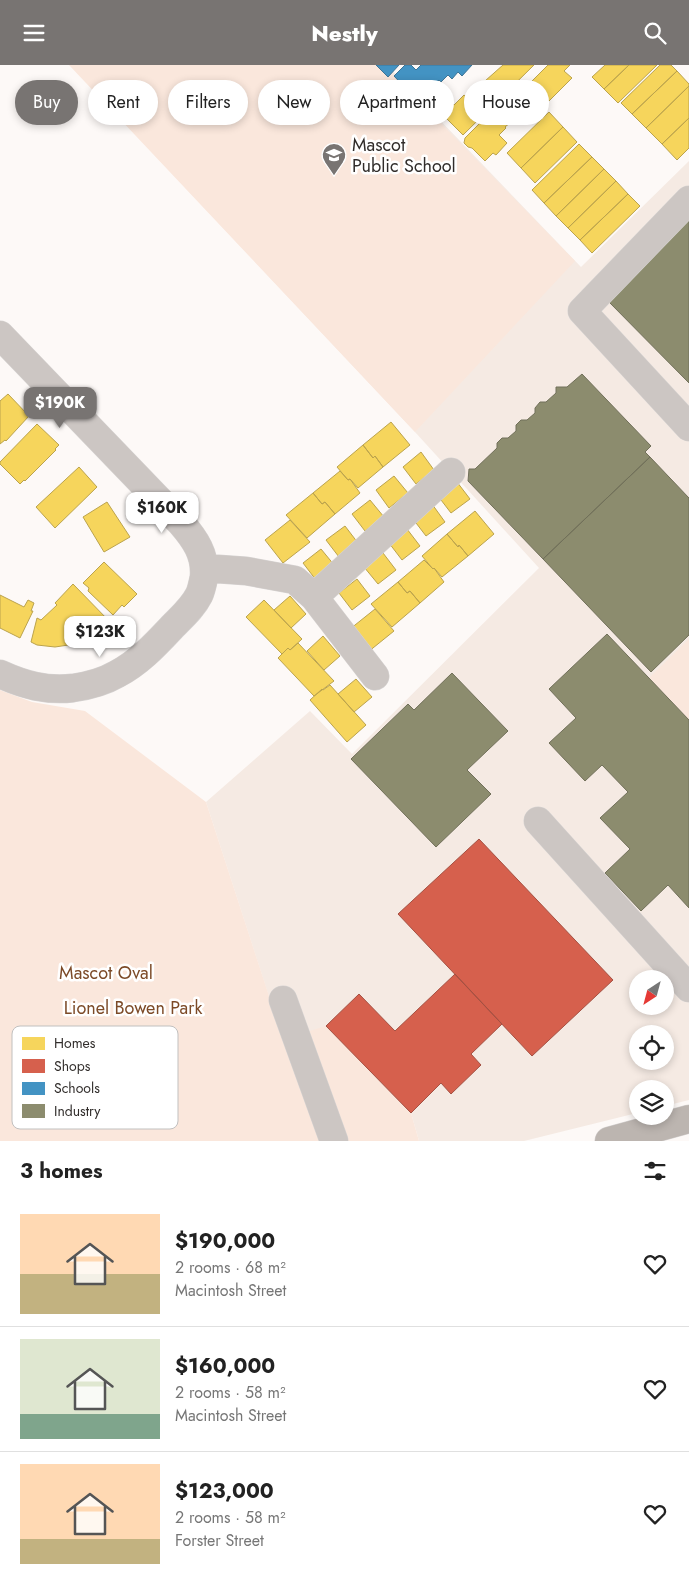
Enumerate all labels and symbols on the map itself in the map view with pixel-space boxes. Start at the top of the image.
place label: Mascot Public School [352,132,456,179]
school or university icon: Mascot Public School [321,142,347,176]
pin: $190K [25,387,95,429]
pin: $160K [127,491,197,534]
pin: $123K [65,615,135,658]
park label: Mascot Oval [59,960,153,986]
north arrow [629,970,674,1015]
park label: Lionel Bowen Park [64,995,202,1021]
legend [12,1026,178,1129]
text: Homes [54,1033,96,1053]
text: Shops [54,1056,91,1076]
text: Schools [54,1078,100,1098]
text: Industry [54,1101,101,1121]

